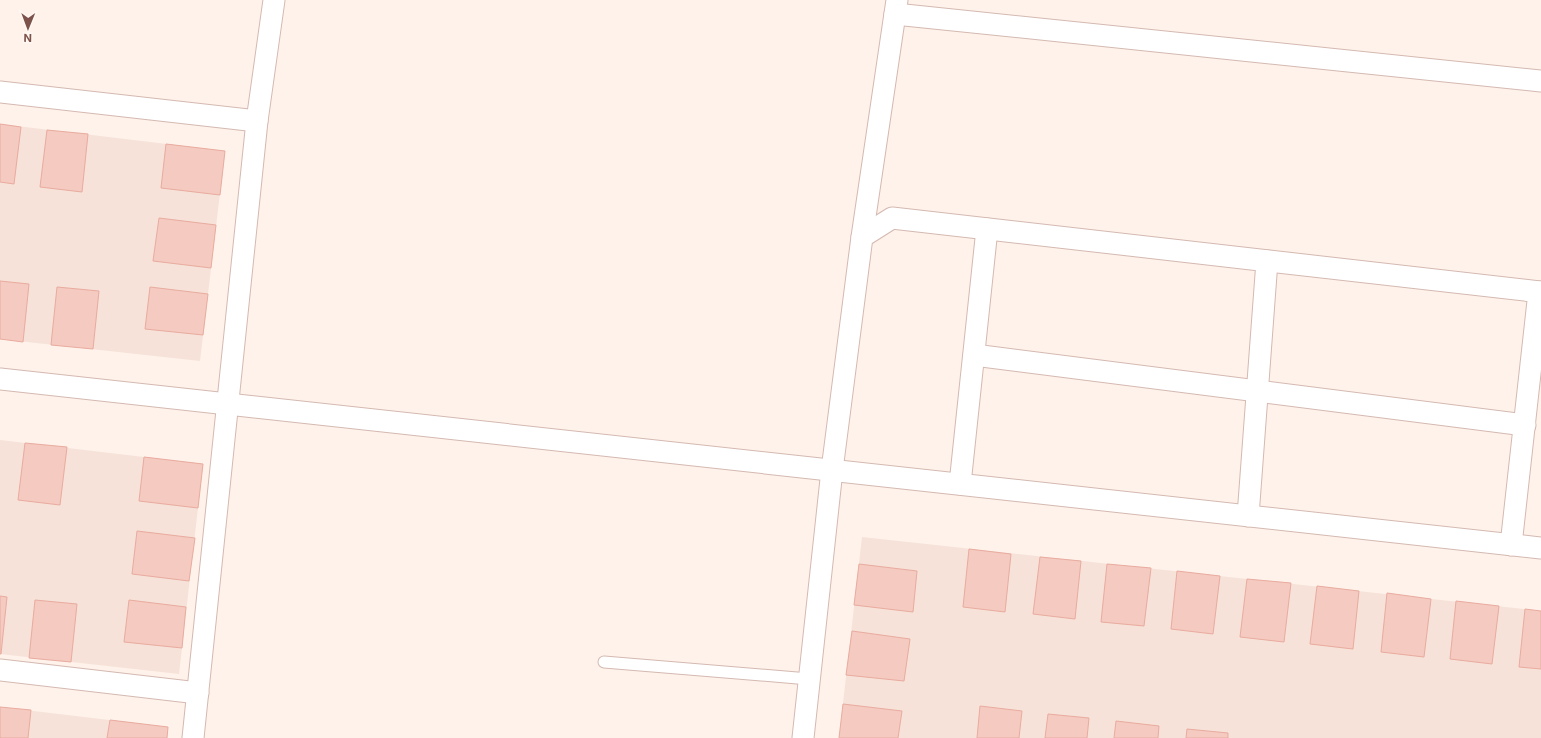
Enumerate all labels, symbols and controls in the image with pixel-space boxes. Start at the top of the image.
north arrow [8,8,48,48]
text: N [24,31,32,45]

